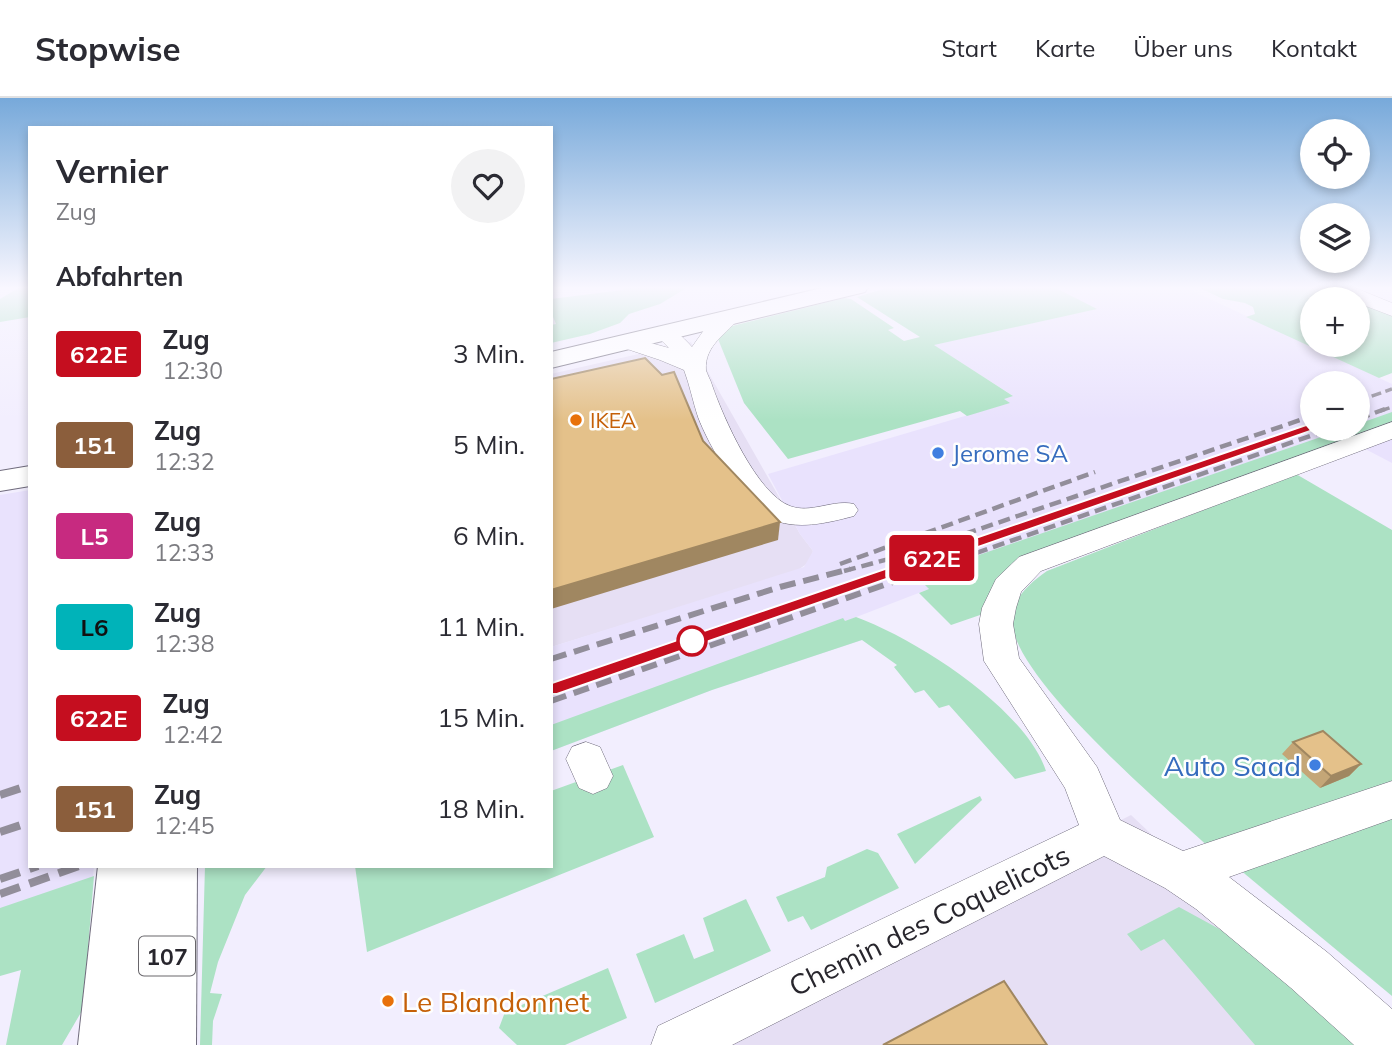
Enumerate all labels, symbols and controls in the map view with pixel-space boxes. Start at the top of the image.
text: Stopwise [35,28,181,69]
text: Start [941,33,997,63]
text: Karte [1035,33,1095,63]
text: Über uns [1133,33,1233,63]
text: Kontakt [1271,33,1357,63]
map controls [1300,119,1370,441]
button: locate [1300,119,1370,189]
button: heart [451,149,525,223]
text: Vernier [56,150,168,191]
text: Zug [56,197,97,226]
button: layers [1300,203,1370,273]
text: Abfahrten [56,260,183,293]
button: + [1300,287,1370,357]
text: Zug [162,323,210,356]
text: 3 Min. [453,337,525,370]
text: 622E [70,339,127,369]
text: 12:30 [162,356,223,385]
button: − [1300,371,1370,441]
place label: IKEA [590,407,637,433]
marker: IKEA [568,412,584,428]
text: Zug [154,414,201,447]
text: 5 Min. [453,428,525,461]
text: 151 [73,430,116,460]
place label: Jerome SA [952,438,1069,468]
marker: Jerome SA [930,445,946,461]
text: 12:32 [154,447,214,476]
text: Zug [154,505,201,538]
text: 6 Min. [453,519,525,552]
text: L5 [81,521,108,551]
line badge: 622E [883,535,981,581]
text: 12:33 [154,538,214,567]
text: 622E [903,543,961,573]
text: Zug [154,596,201,629]
text: 11 Min. [437,610,525,643]
text: L6 [81,612,108,642]
unlabelled marker [677,626,707,656]
text: 12:38 [154,629,214,658]
text: Zug [162,687,210,720]
text: 15 Min. [437,701,525,734]
text: 622E [70,703,127,733]
text: 12:42 [162,720,223,749]
place label: Auto Saad [1163,748,1301,783]
marker: Auto Saad [1307,757,1323,773]
text: Zug [154,778,201,811]
text: 18 Min. [437,792,525,825]
text: 151 [73,794,116,824]
text: 12:45 [154,811,214,840]
street label: Chemin des Coquelicots [783,837,1075,1003]
road number: 107 [139,936,195,976]
place label: Le Blandonnet [402,984,589,1019]
marker: Le Blandonnet [380,993,396,1009]

